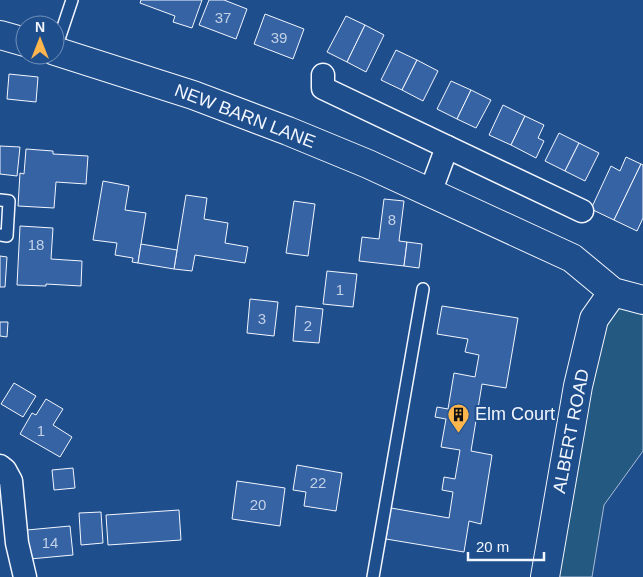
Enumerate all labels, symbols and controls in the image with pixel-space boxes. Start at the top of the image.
house number: 37 [215,9,231,26]
north arrow [15,15,65,65]
text: N [35,19,45,35]
house number: 39 [271,29,287,46]
street label: NEW BARN LANE [172,80,318,152]
house number: 8 [388,211,396,228]
house number: 18 [28,236,44,253]
house number: 1 [336,281,344,298]
house number: 3 [258,310,266,327]
house number: 2 [304,317,312,334]
street label: ALBERT ROAD [549,367,593,495]
building icon: Elm Court [447,402,471,433]
place label: Elm Court [475,404,555,424]
house number: 1 [37,422,45,439]
house number: 22 [310,474,326,491]
house number: 20 [250,496,266,513]
scale bar [468,530,544,562]
house number: 14 [42,534,58,551]
text: 20 m [476,538,509,555]

